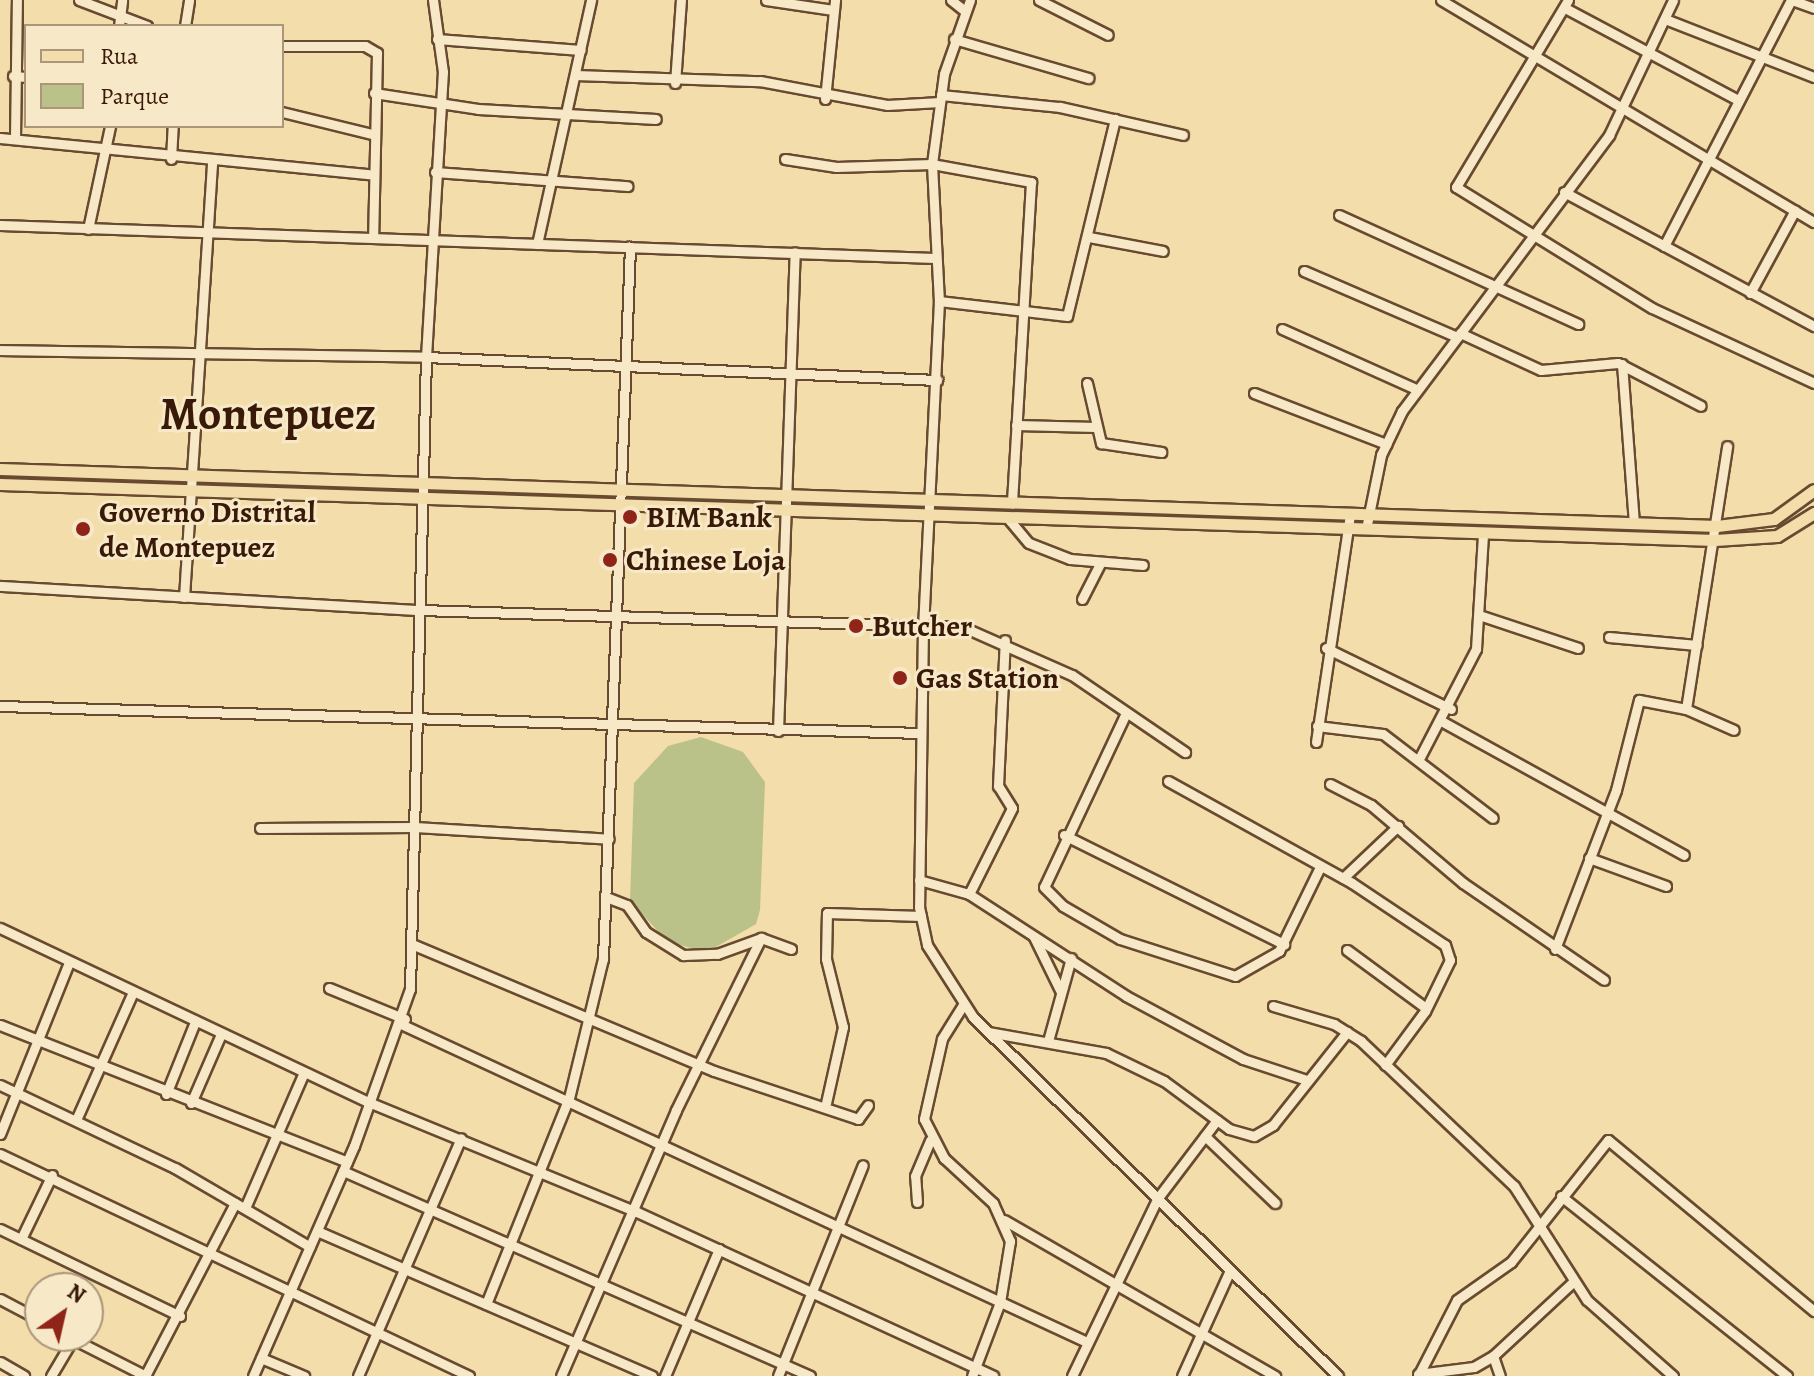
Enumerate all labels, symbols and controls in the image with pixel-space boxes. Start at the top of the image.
legend [24,24,284,128]
text: Rua [100,40,138,72]
text: Parque [100,80,169,112]
district label: Montepuez [160,386,376,442]
place label: Governo Distrital de Montepuez [99,494,316,564]
place label: BIM Bank [646,499,772,535]
marker: BIM Bank [621,508,639,526]
marker: Governo Distrital de Montepuez [74,520,92,538]
place label: Chinese Loja [626,542,786,578]
marker: Chinese Loja [601,551,619,569]
place label: Butcher [872,608,972,644]
marker: Butcher [847,617,865,635]
place label: Gas Station [916,660,1059,696]
marker: Gas Station [891,669,909,687]
north arrow [24,1272,104,1352]
text: N [61,1277,91,1311]

